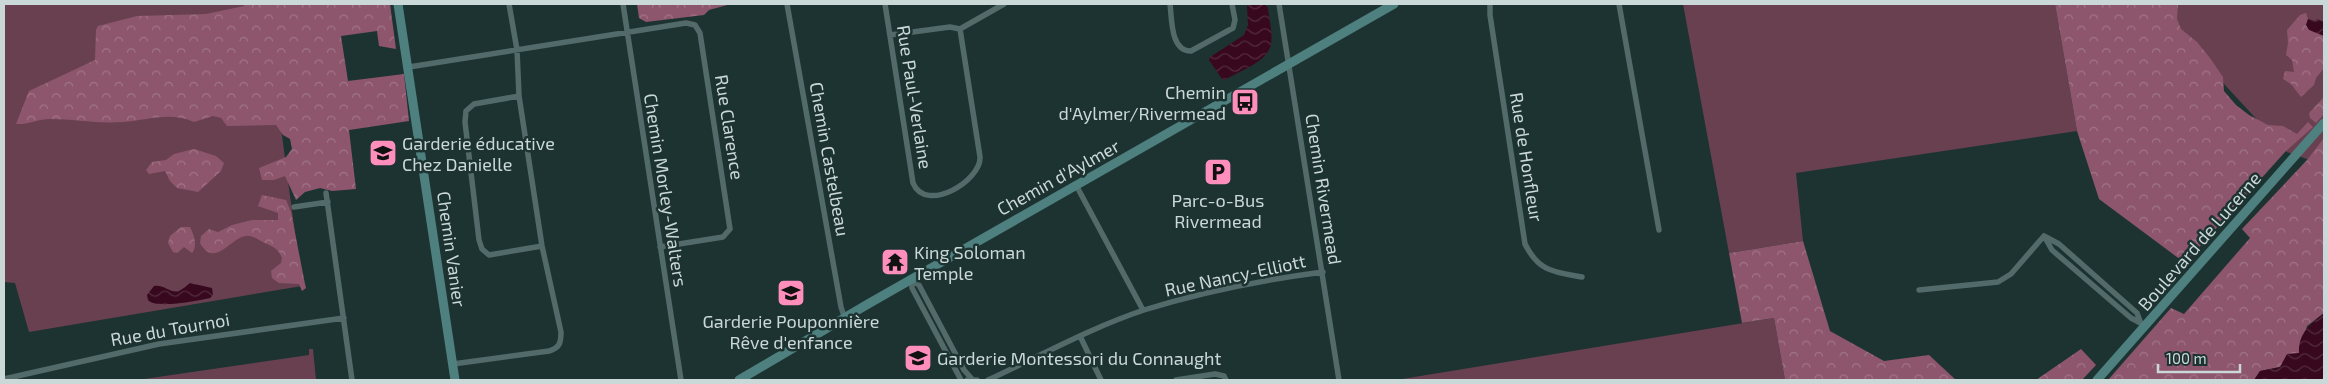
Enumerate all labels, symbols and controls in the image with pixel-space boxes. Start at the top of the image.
street label: Rue Paul-Verlaine [893,23,937,171]
street label: Rue Clarence [711,73,749,181]
street label: Chemin Castelbeau [806,80,854,238]
place label: Chemin d'Aylmer/Rivermead [1059,81,1226,124]
bus stop icon: Chemin d'Aylmer/Rivermead [1230,87,1260,117]
street label: Rue de Honfleur [1506,91,1548,223]
street label: Chemin Morley-Walters [640,92,692,288]
street label: Chemin Rivermead [1301,112,1347,266]
place label: Garderie éducative Chez Danielle [402,132,555,175]
street label: Chemin d'Aylmer [993,134,1123,220]
school or university icon: Garderie éducative Chez Danielle [368,138,398,168]
parking icon: Parc-o-Bus Rivermead [1203,157,1233,187]
street label: Boulevard de Lucerne [2133,167,2265,315]
place label: Parc-o-Bus Rivermead [1172,189,1264,232]
street label: Chemin Vanier [433,190,471,308]
place label: King Soloman Temple [914,241,1026,284]
temple icon: King Soloman Temple [880,247,910,277]
street label: Rue Nancy-Elliott [1162,249,1308,301]
school or university icon: Garderie Pouponnière Rêve d'enfance [776,278,806,308]
street label: Rue du Tournoi [109,308,231,350]
place label: Garderie Pouponnière Rêve d'enfance [703,310,879,353]
scale bar [2158,342,2240,374]
school or university icon: Garderie Montessori du Connaught [903,343,933,373]
place label: Garderie Montessori du Connaught [937,347,1221,369]
text: 100 m [2166,349,2207,367]

